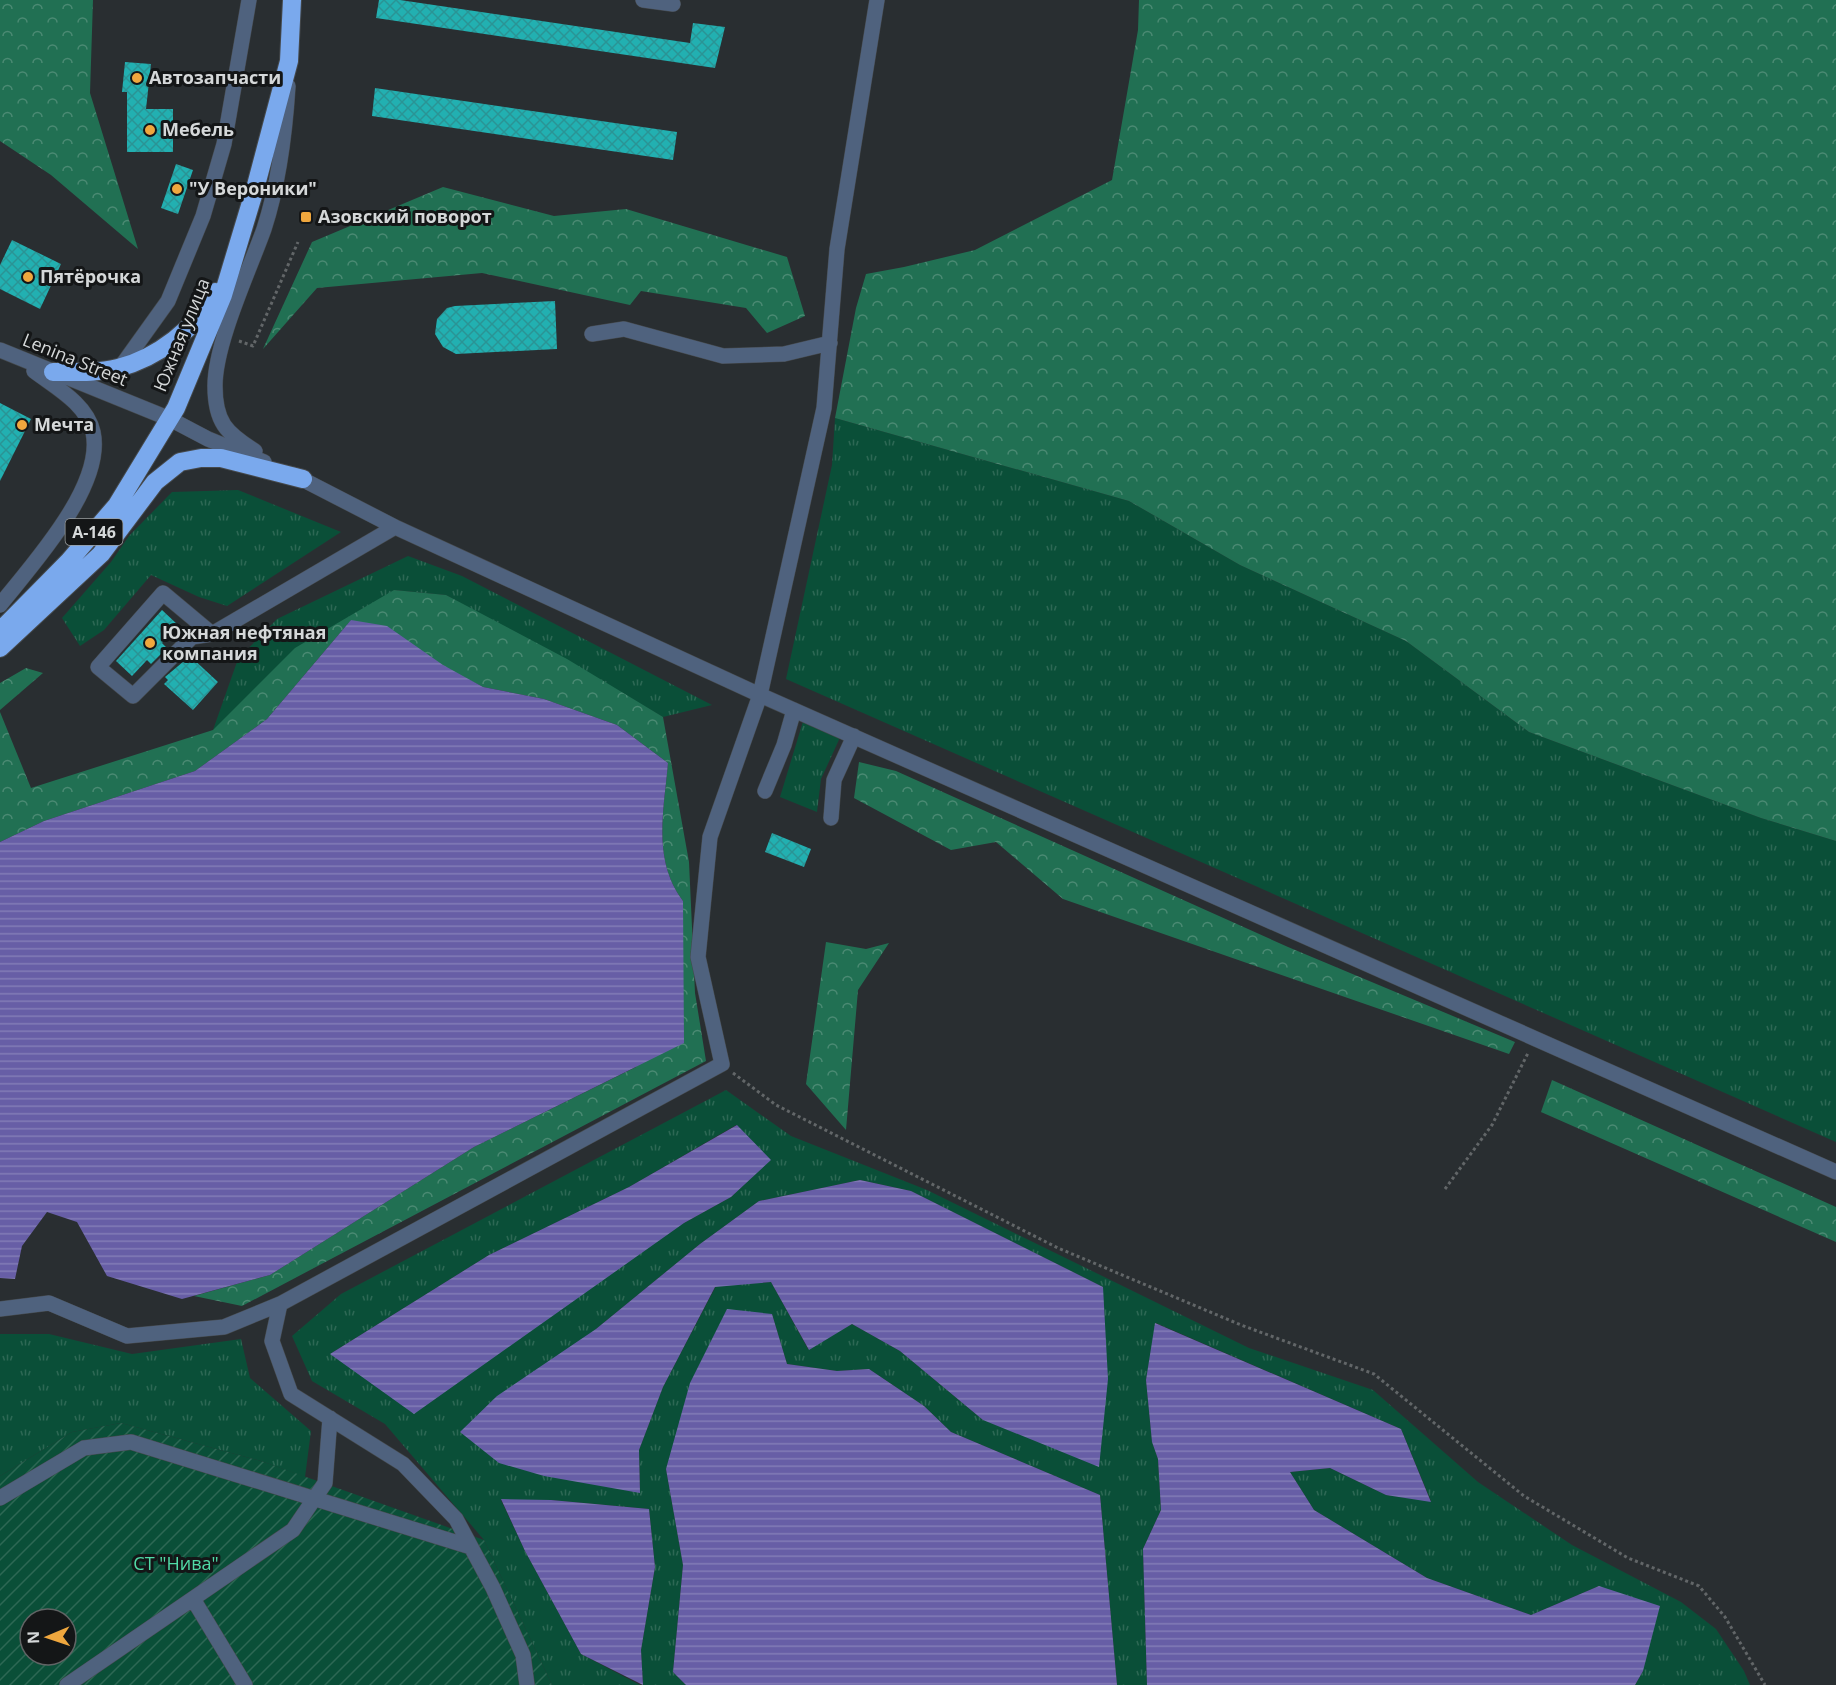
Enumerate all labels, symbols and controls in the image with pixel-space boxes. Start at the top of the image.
place label: Автозапчасти [149,65,281,89]
marker: Автозапчасти [130,71,144,85]
place label: Мебель [162,117,234,141]
marker: Мебель [143,123,157,137]
place label: "У Вероники" [189,176,317,200]
marker: "У Вероники" [170,182,184,196]
place label: Азовский поворот [318,204,492,228]
marker: Азовский поворот [299,210,313,224]
place label: Пятёрочка [40,264,141,288]
marker: Пятёрочка [21,270,35,284]
street label: Южная улица [147,274,215,395]
street label: Lenina Street [19,327,131,391]
place label: Мечта [34,412,94,436]
marker: Мечта [15,418,29,432]
road number: А-146 [66,519,122,545]
place label: Южная нефтяная компания [162,620,326,665]
marker: Южная нефтяная компания [143,636,157,650]
park label: СТ "Нива" [133,1551,219,1575]
north arrow [18,1607,78,1667]
text: N [22,1631,44,1644]

